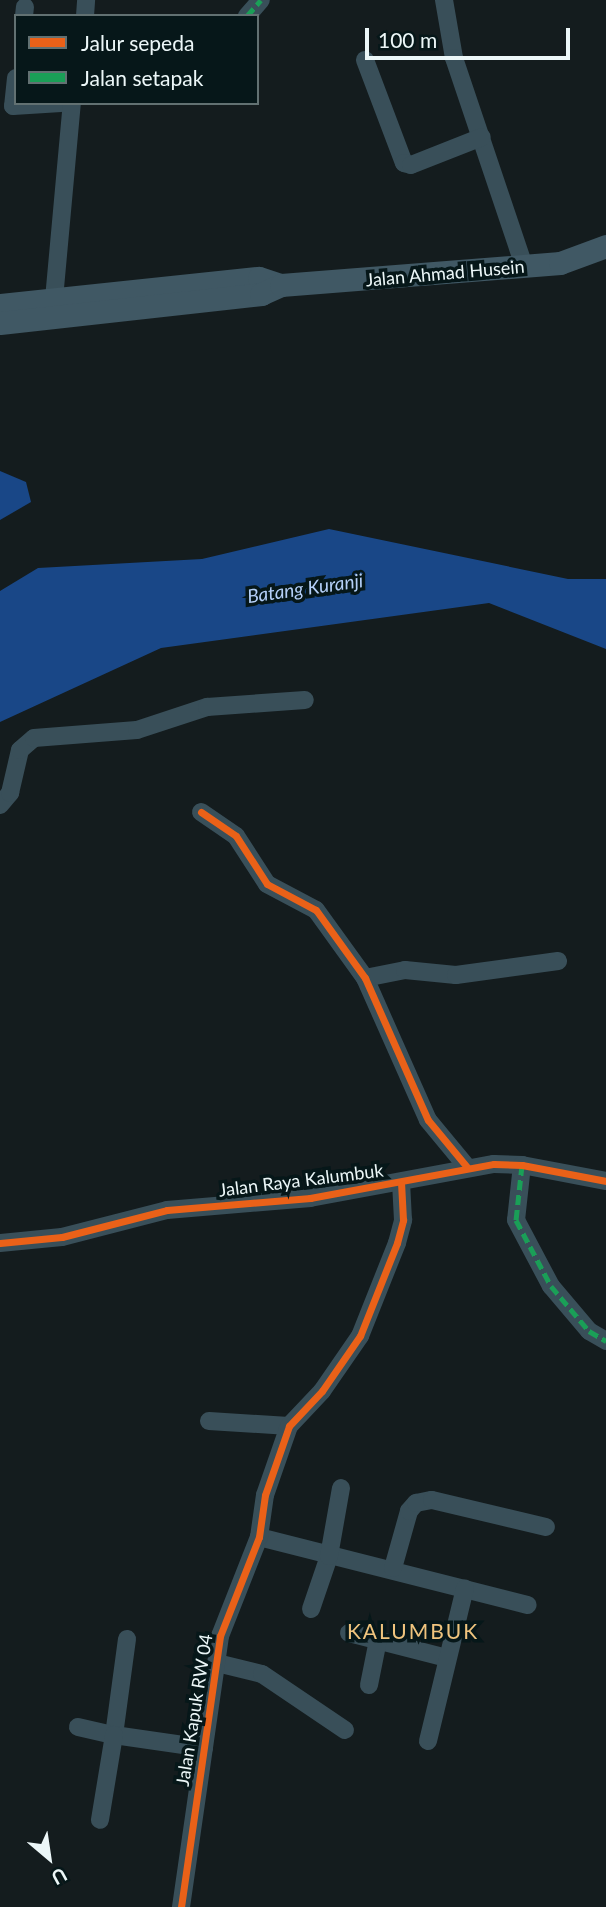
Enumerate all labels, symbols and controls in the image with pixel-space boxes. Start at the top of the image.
legend [14,14,259,105]
scale bar [368,14,573,58]
text: 100 m [378,27,437,52]
text: Jalur sepeda [81,30,194,55]
text: Jalan setapak [81,65,203,90]
street label: Jalan Ahmad Husein [364,255,526,291]
water label: Batang Kuranji [246,569,364,607]
street label: Jalan Raya Kalumbuk [217,1159,385,1201]
district label: KALUMBUK [348,1618,478,1644]
street label: Jalan Kapuk RW 04 [171,1632,217,1788]
north arrow [14,1823,84,1893]
text: U [48,1863,71,1890]

